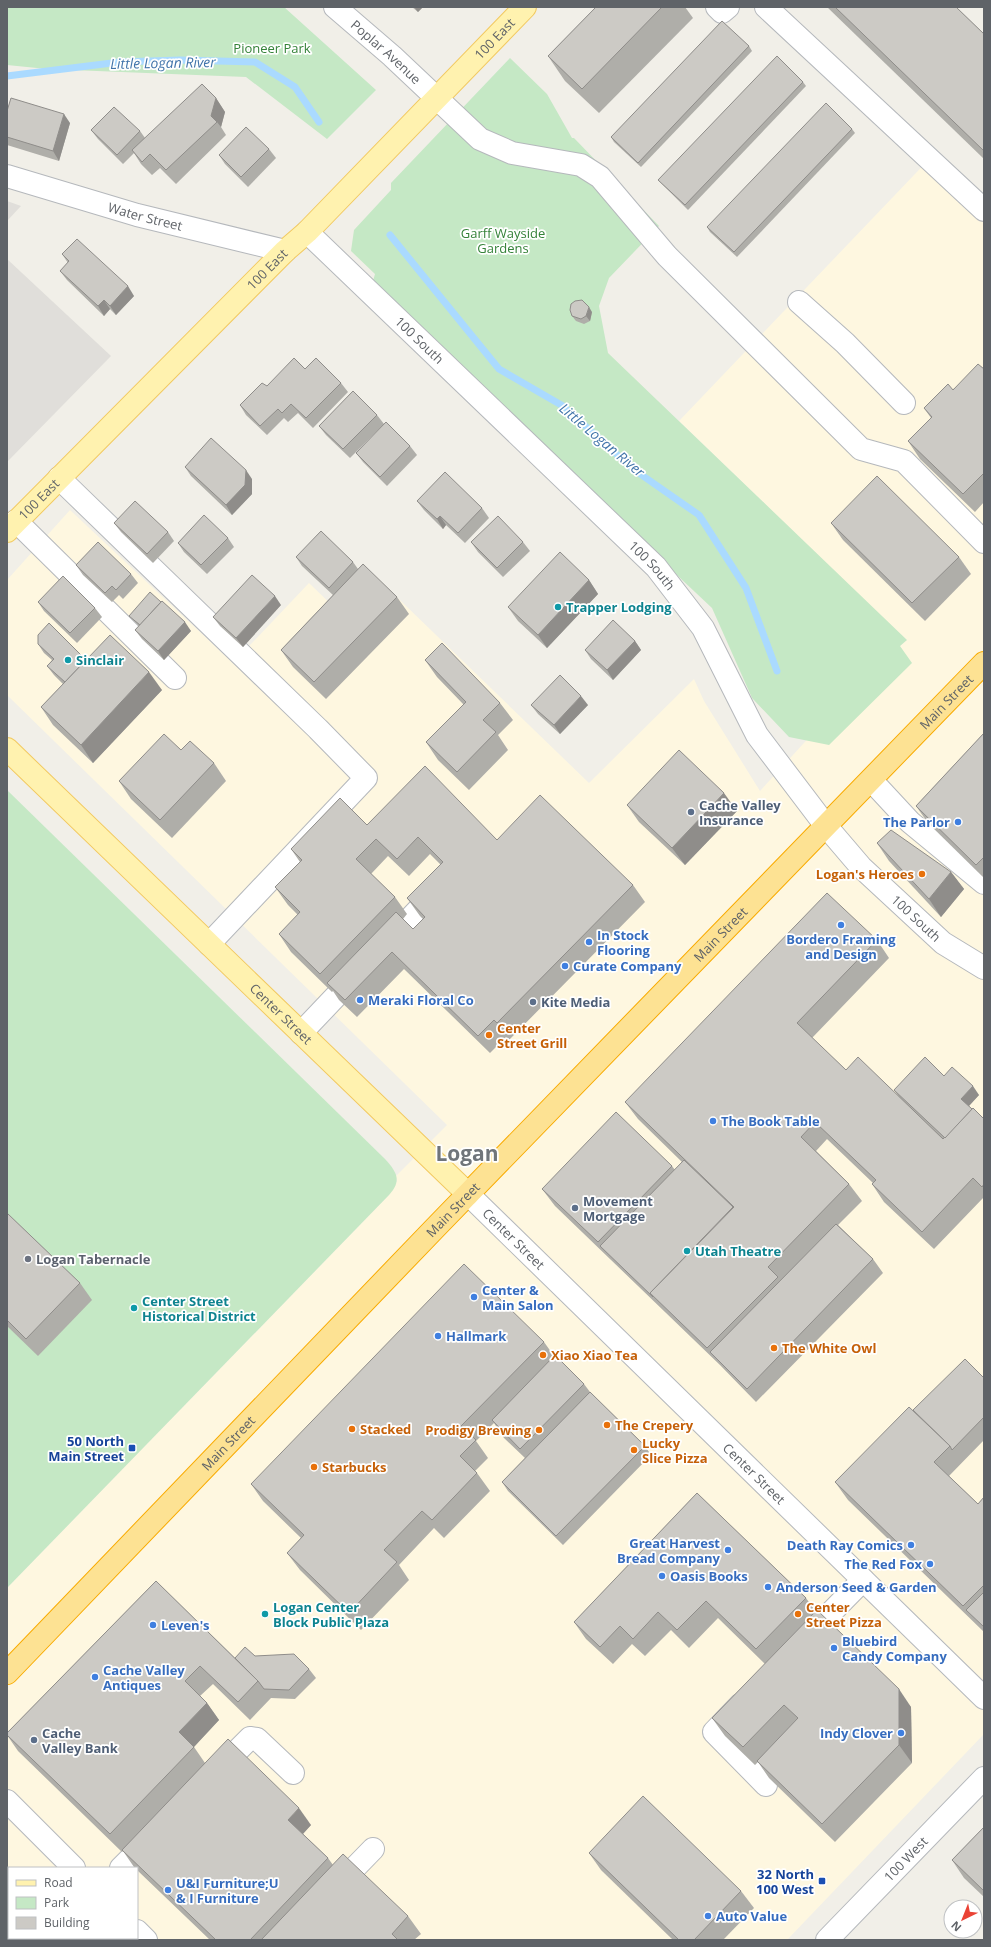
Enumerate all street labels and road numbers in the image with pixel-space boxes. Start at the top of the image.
street label: 100 East [470,14,519,63]
street label: Poplar Avenue [347,16,425,88]
street label: Water Street [106,198,185,235]
street label: 100 East [243,244,292,294]
street label: 100 South [391,312,448,368]
street label: 100 East [14,474,63,524]
street label: 100 South [625,537,680,594]
street label: Main Street [915,670,977,733]
street label: 100 South [888,891,945,946]
street label: Main Street [690,903,752,966]
street label: Center Street [246,979,317,1048]
street label: Main Street [422,1178,484,1241]
street label: Center Street [479,1204,549,1274]
street label: Main Street [197,1411,259,1475]
street label: Center Street [719,1439,790,1508]
street label: 100 West [880,1832,932,1885]

